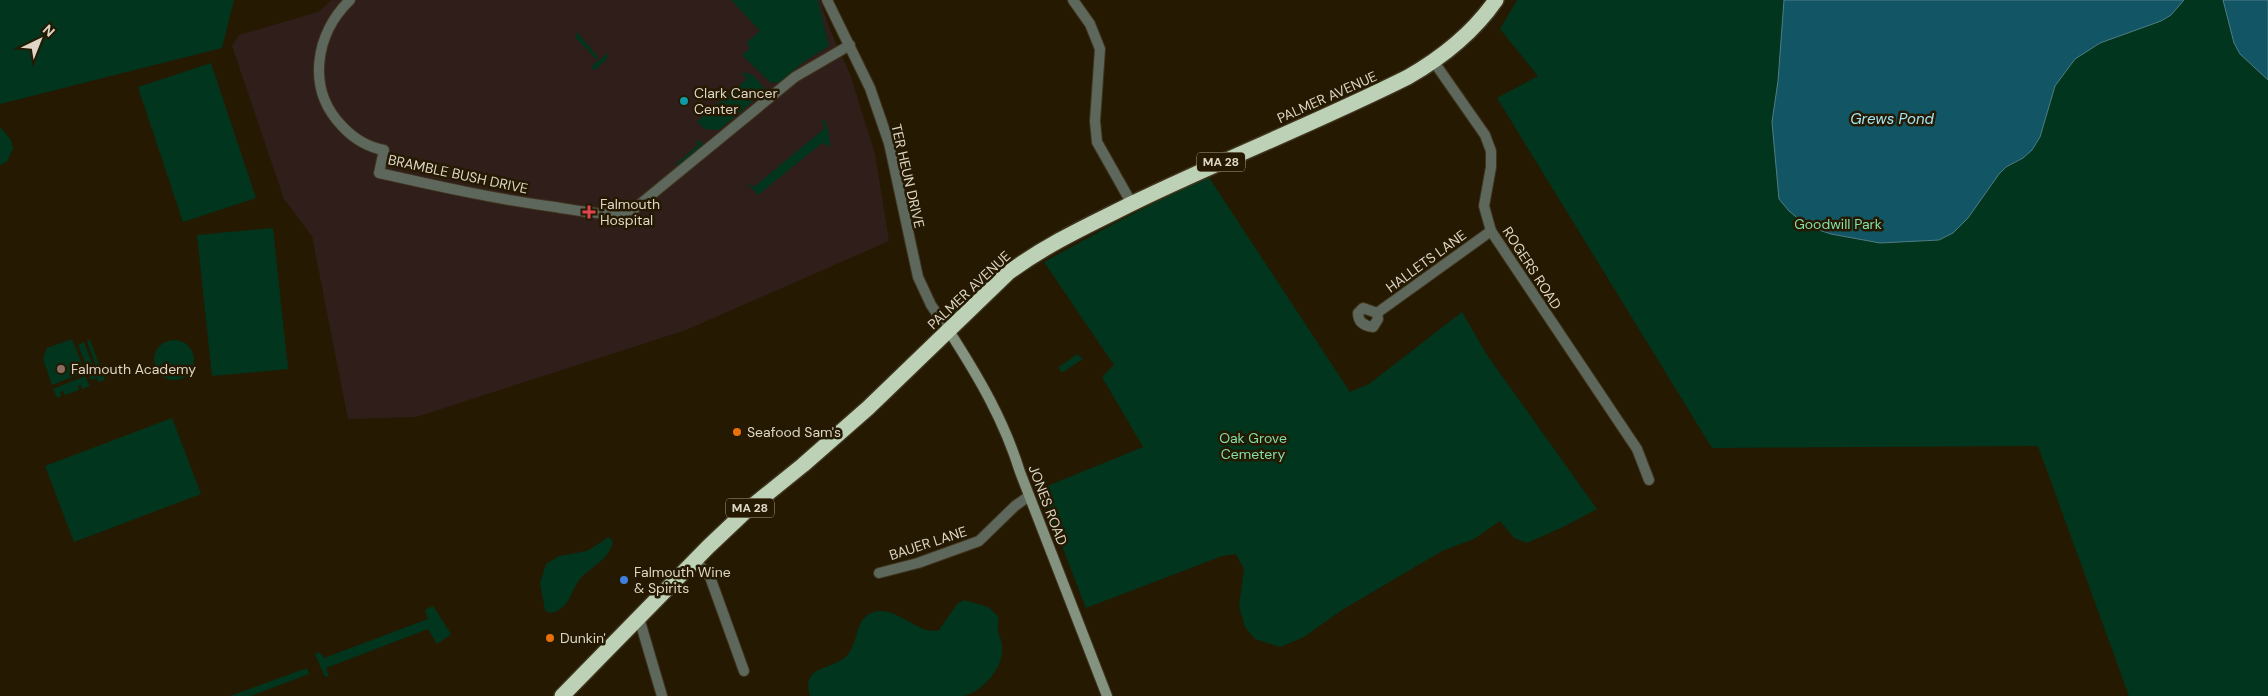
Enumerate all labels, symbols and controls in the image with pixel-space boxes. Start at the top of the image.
north arrow [15,15,65,65]
text: N [39,20,59,41]
street label: PALMER AVENUE [1274,67,1380,127]
place label: Clark Cancer Center [694,84,778,118]
marker: Clark Cancer Center [678,95,690,107]
water label: Grews Pond [1850,109,1935,129]
street label: TER HEUN DRIVE [887,122,929,230]
street label: BRAMBLE BUSH DRIVE [386,150,530,198]
road number: MA 28 [1197,152,1245,172]
place label: Falmouth Hospital [600,195,660,229]
marker: Falmouth Hospital [582,205,596,219]
park label: Goodwill Park [1794,215,1882,233]
street label: ROGERS ROAD [1499,223,1565,313]
street label: HALLETS LANE [1382,226,1470,296]
street label: PALMER AVENUE [924,247,1014,333]
place label: Falmouth Academy [71,360,196,378]
marker: Falmouth Academy [55,363,67,375]
place label: Seafood Sam's [747,423,841,441]
marker: Seafood Sam's [731,426,743,438]
park label: Oak Grove Cemetery [1219,429,1287,463]
street label: JONES ROAD [1024,462,1072,548]
road number: MA 28 [726,498,774,518]
street label: BAUER LANE [887,522,969,564]
place label: Falmouth Wine & Spirits [634,563,731,597]
marker: Falmouth Wine & Spirits [618,574,630,586]
place label: Dunkin' [560,629,606,647]
marker: Dunkin' [544,632,556,644]

